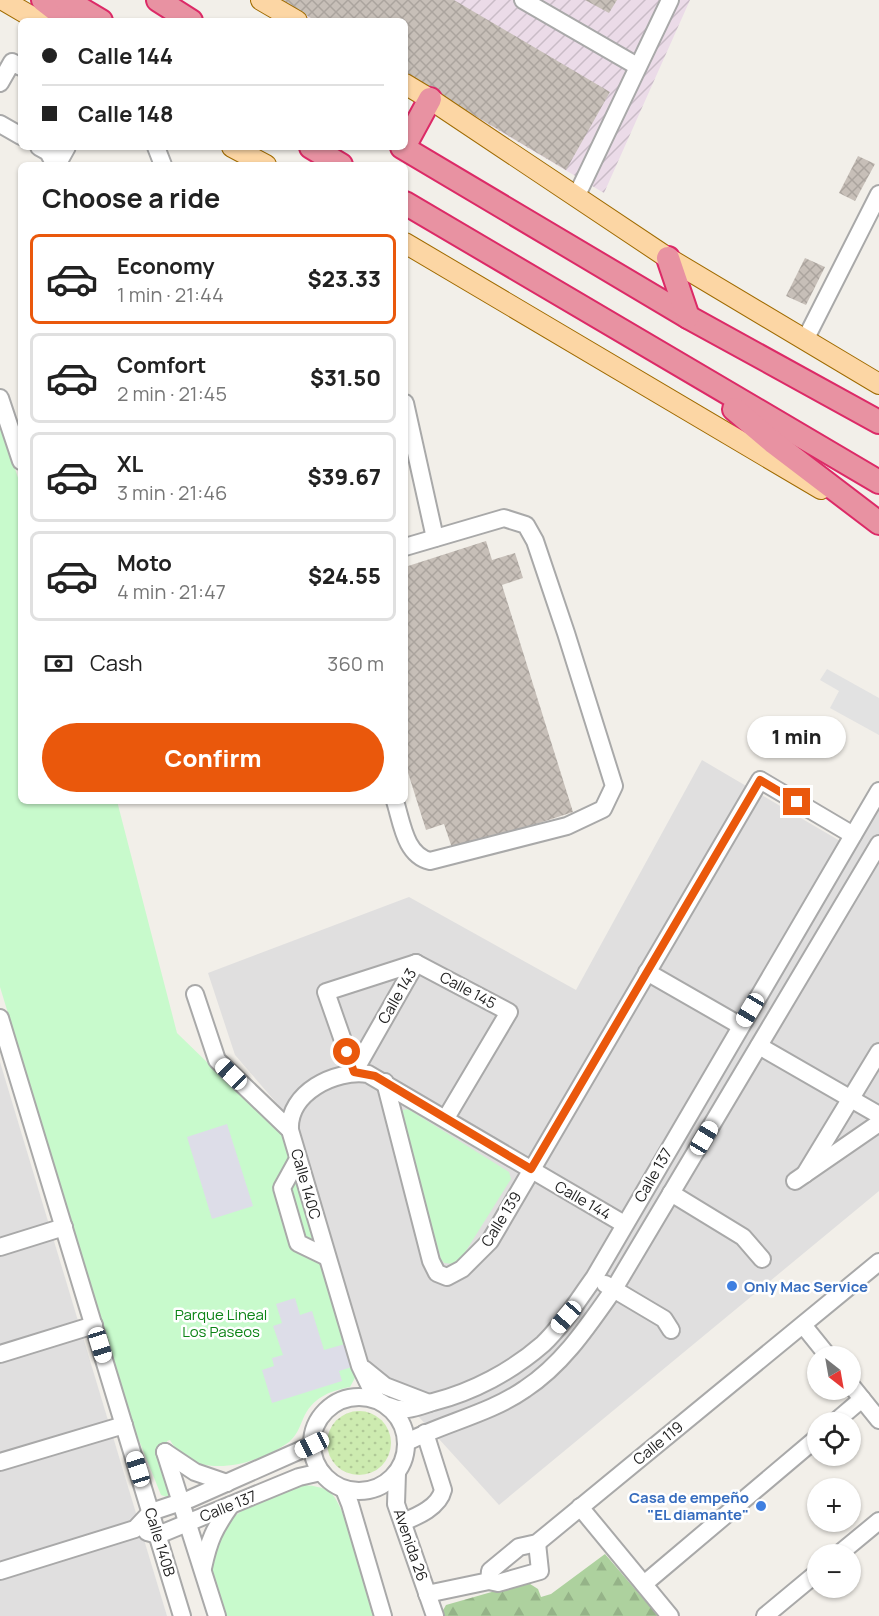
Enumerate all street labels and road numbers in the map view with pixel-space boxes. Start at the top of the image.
street label: Calle 143 [373,964,421,1028]
street label: Calle 145 [436,966,500,1014]
street label: Calle 137 [629,1144,677,1206]
street label: Calle 140C [286,1146,326,1222]
street label: Calle 144 [551,1176,615,1225]
street label: Calle 139 [476,1187,526,1251]
street label: Calle 119 [629,1416,687,1470]
street label: Calle 137 [196,1485,260,1527]
street label: Calle 140B [140,1505,180,1579]
street label: Avenida 26 [389,1506,433,1584]

